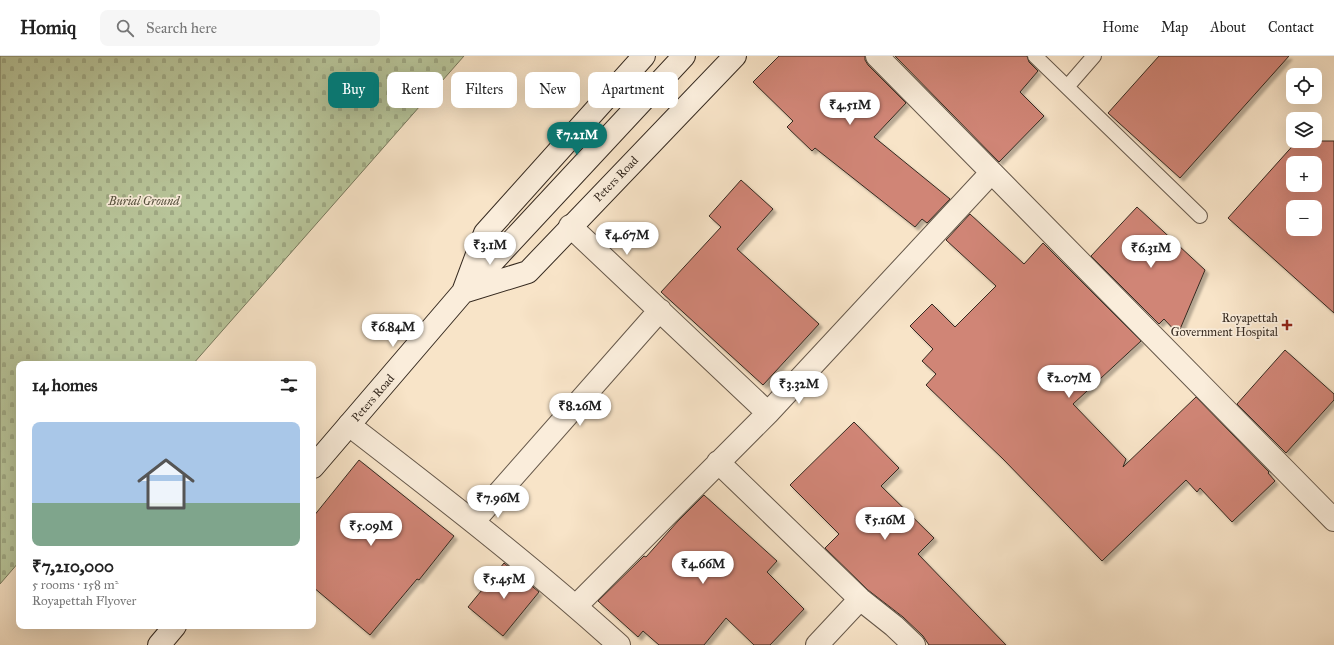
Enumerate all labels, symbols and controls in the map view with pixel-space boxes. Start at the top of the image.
search box [100,10,380,46]
text: Homiq [20,16,76,39]
icon: search [114,17,136,39]
text: Search here [146,19,217,37]
text: Home [1102,19,1139,36]
text: Map [1161,19,1188,36]
text: About [1210,19,1246,36]
text: Contact [1268,19,1314,36]
map controls [1286,68,1322,236]
button: locate [1286,68,1322,104]
chip: Buy [328,72,379,108]
chip: Rent [387,72,443,108]
chip: Filters [451,72,517,108]
chip: New [525,72,580,108]
chip: Apartment [588,72,678,108]
pin: ₹4.51M [817,92,883,126]
text: ₹4.51M [829,97,871,113]
button: layers [1286,112,1322,148]
pin: ₹7.21M [544,122,610,156]
text: ₹7.21M [556,127,598,143]
street label: Peters Road [591,153,641,205]
button: + [1286,156,1322,192]
park label: Burial Ground [107,194,180,208]
button: − [1286,200,1322,236]
pin: ₹4.67M [594,222,660,256]
text: ₹4.67M [605,227,649,243]
pin: ₹3.1M [462,232,518,266]
pin: ₹6.31M [1118,235,1184,269]
text: ₹3.1M [473,237,507,253]
text: ₹6.31M [1131,240,1171,256]
place label: Royapettah Government Hospital [1171,311,1279,339]
pin: ₹6.84M [360,314,426,348]
text: ₹6.84M [371,319,415,335]
marker: Royapettah Government Hospital [1281,319,1293,331]
pin: ₹2.07M [1036,365,1102,399]
text: ₹2.07M [1047,370,1091,386]
pin: ₹3.32M [766,371,832,405]
street label: Peters Road [349,372,397,424]
icon: filters [278,374,300,396]
text: 14 homes [32,375,97,396]
text: ₹3.32M [779,376,819,392]
pin: ₹8.26M [547,393,613,427]
text: ₹8.26M [558,398,602,414]
icon: home [130,448,202,520]
pin: ₹7.96M [465,485,531,519]
text: ₹7.96M [476,490,520,506]
pin: ₹5.16M [852,507,918,541]
text: ₹5.16M [864,512,906,528]
pin: ₹5.09M [338,513,404,547]
text: ₹5.09M [349,518,393,534]
pin: ₹4.66M [670,551,736,585]
text: ₹7,210,000 [32,556,114,577]
text: ₹4.66M [681,556,725,572]
pin: ₹5.45M [471,566,537,600]
text: ₹5.45M [483,571,525,587]
text: 5 rooms · 158 m² [32,577,119,593]
text: Royapettah Flyover [32,593,136,609]

